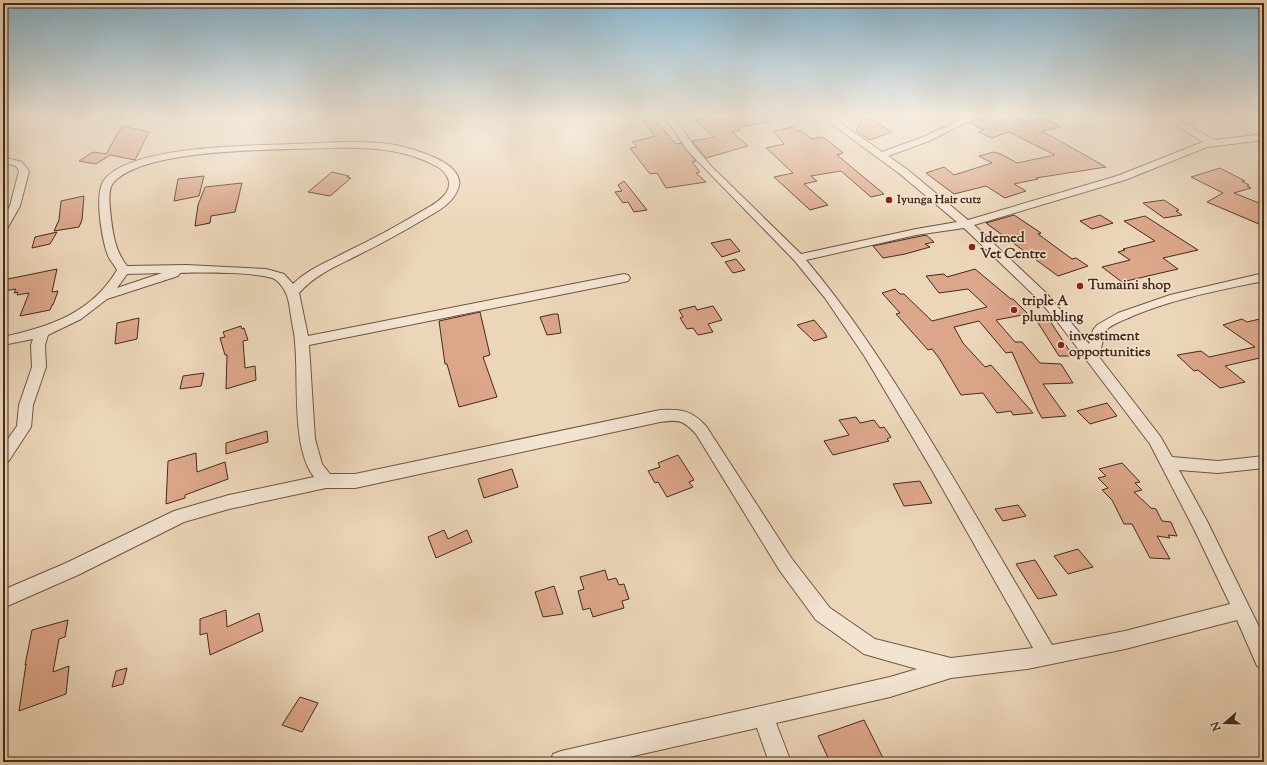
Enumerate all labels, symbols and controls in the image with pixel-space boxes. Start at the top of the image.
place label: Iyunga Hair cutz [896,191,982,209]
marker: Iyunga Hair cutz [884,195,894,205]
place label: Idemed Vet Centre [980,229,1047,265]
marker: Idemed Vet Centre [967,242,977,252]
place label: Tumaini shop [1088,276,1171,296]
marker: Tumaini shop [1075,281,1085,291]
place label: triple A plumbling [1022,292,1084,328]
marker: triple A plumbling [1009,305,1019,315]
place label: investiment opportunities [1069,327,1151,363]
marker: investiment opportunities [1056,340,1066,350]
north arrow [1205,703,1245,743]
text: N [1207,719,1226,734]

